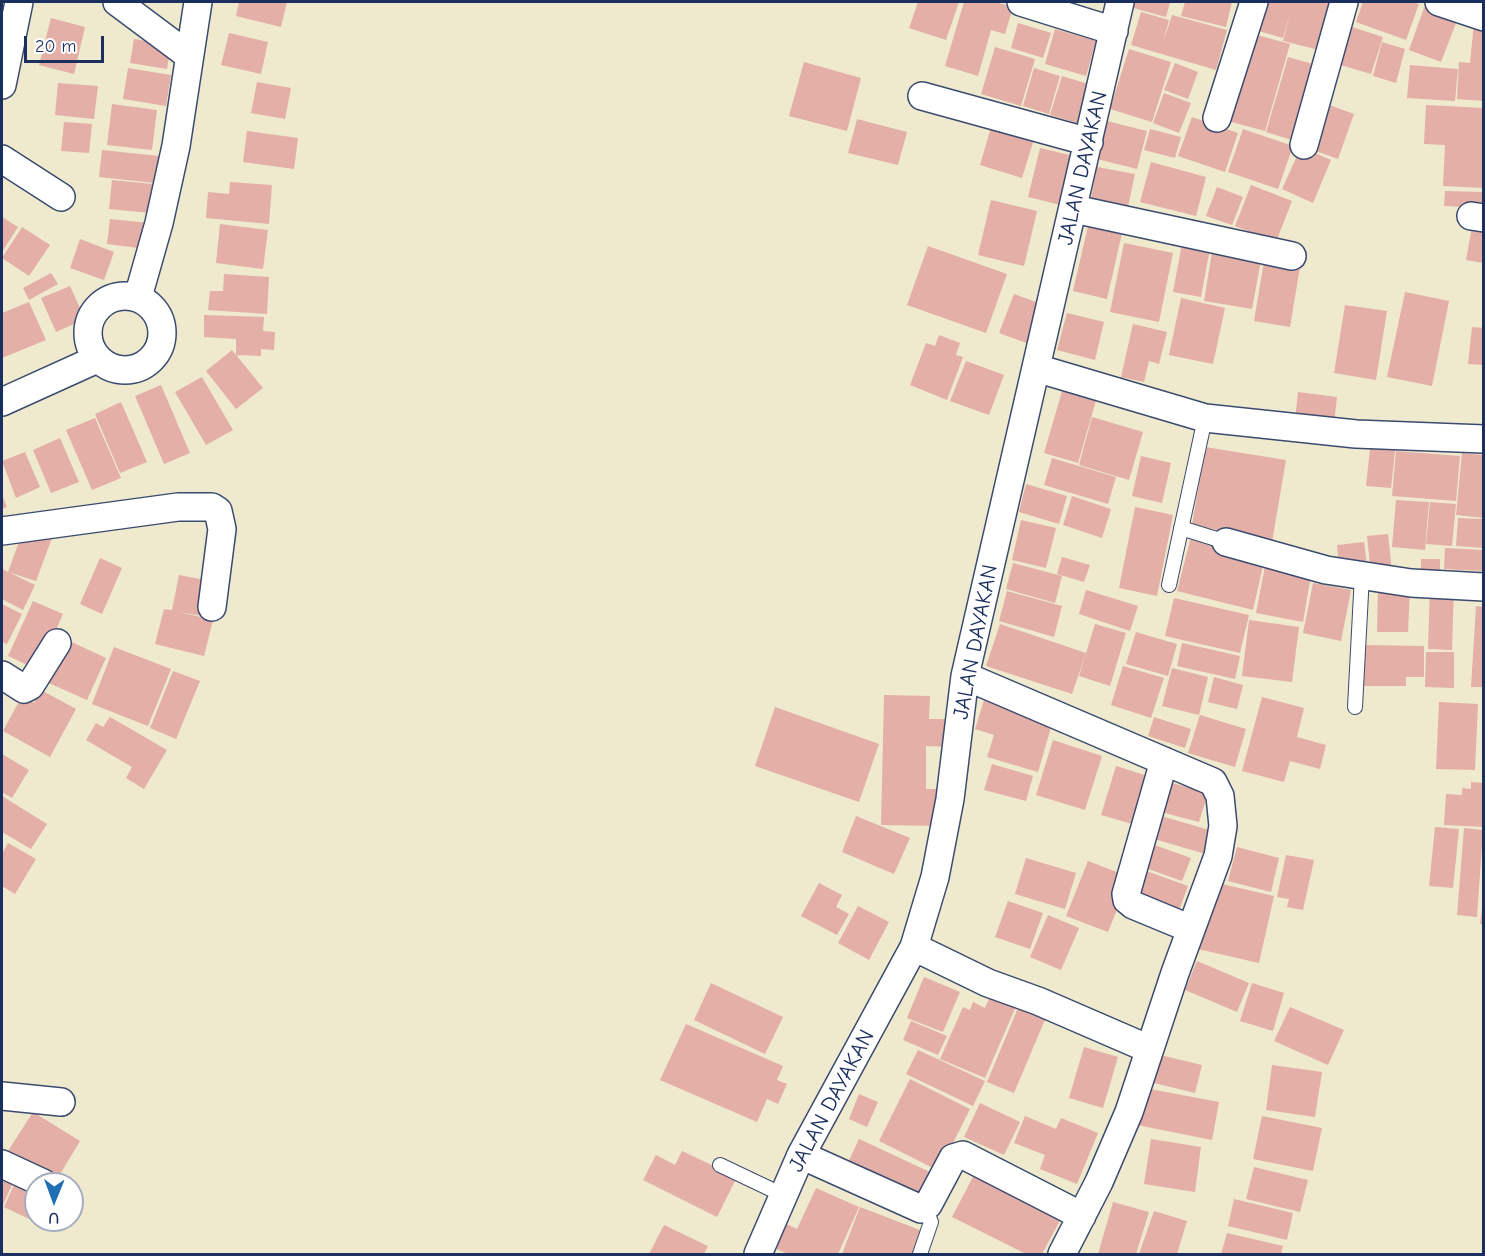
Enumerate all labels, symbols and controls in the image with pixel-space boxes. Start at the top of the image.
scale bar [27,24,106,62]
text: 20 m [35,36,76,57]
street label: JALAN DAYAKAN [1052,88,1114,248]
street label: JALAN DAYAKAN [948,562,1004,722]
street label: JALAN DAYAKAN [783,1025,881,1177]
north arrow [24,1172,84,1232]
text: U [48,1209,59,1227]

